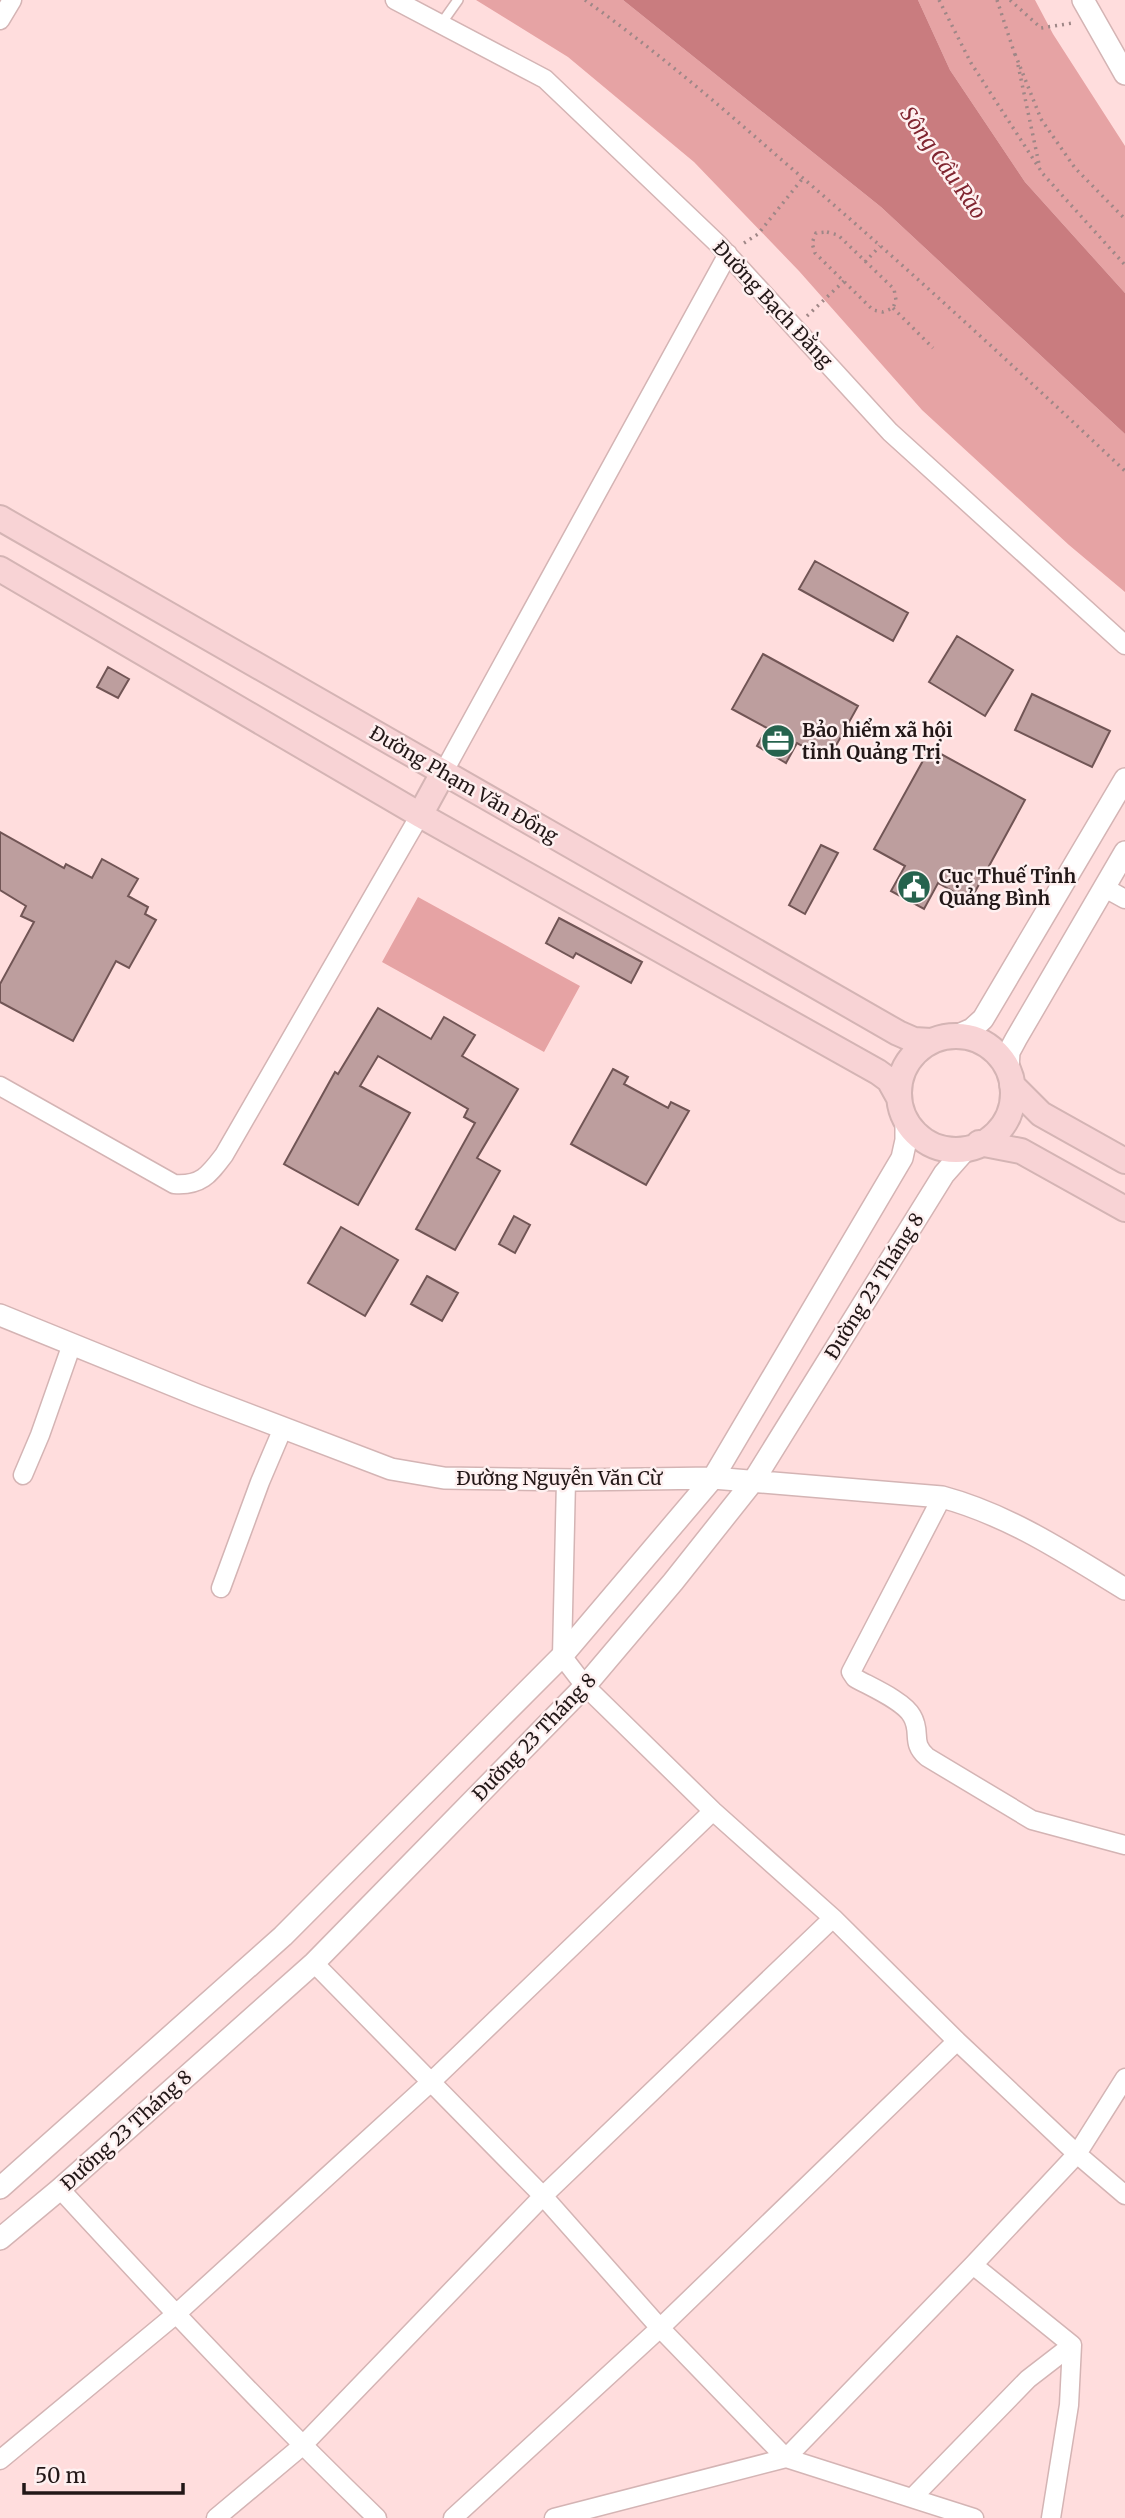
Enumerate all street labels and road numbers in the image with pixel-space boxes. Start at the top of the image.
street label: Đường Bạch Đằng [708,234,840,373]
street label: Đường Phạm Văn Đồng [366,720,563,848]
street label: Đường 23 Tháng 8 [819,1208,929,1364]
street label: Đường Nguyễn Văn Cừ [456,1465,664,1490]
street label: Đường 23 Tháng 8 [467,1668,601,1806]
street label: Đường 23 Tháng 8 [56,2065,196,2195]

